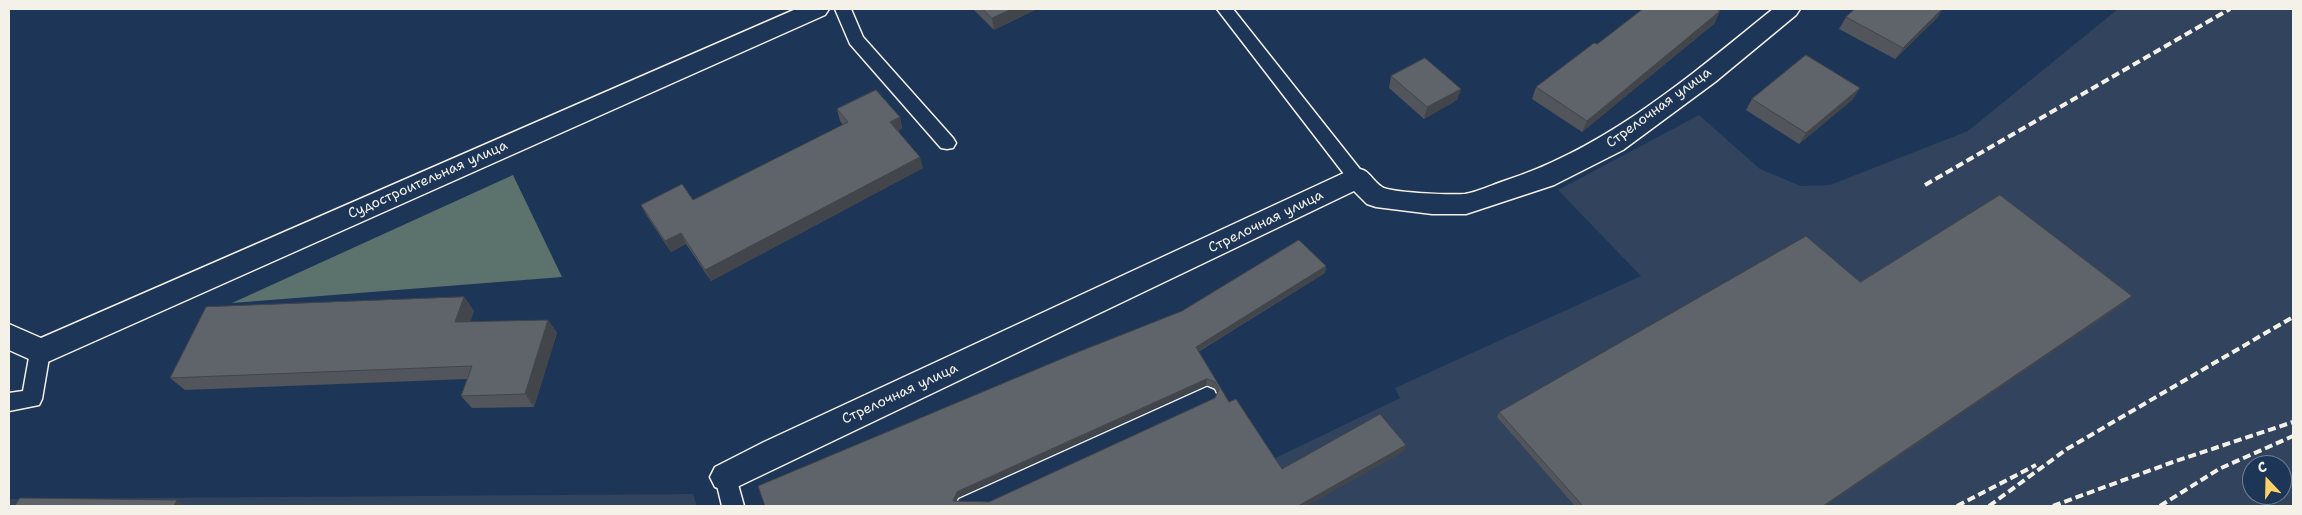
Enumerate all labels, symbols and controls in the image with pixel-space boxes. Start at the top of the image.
street label: Стрелочная улица [1603,64,1715,152]
street label: Судостроительная улица [346,137,510,223]
street label: Стрелочная улица [1206,187,1326,257]
street label: Стрелочная улица [839,360,961,428]
north arrow [2242,455,2292,505]
text: С [2255,457,2269,477]

